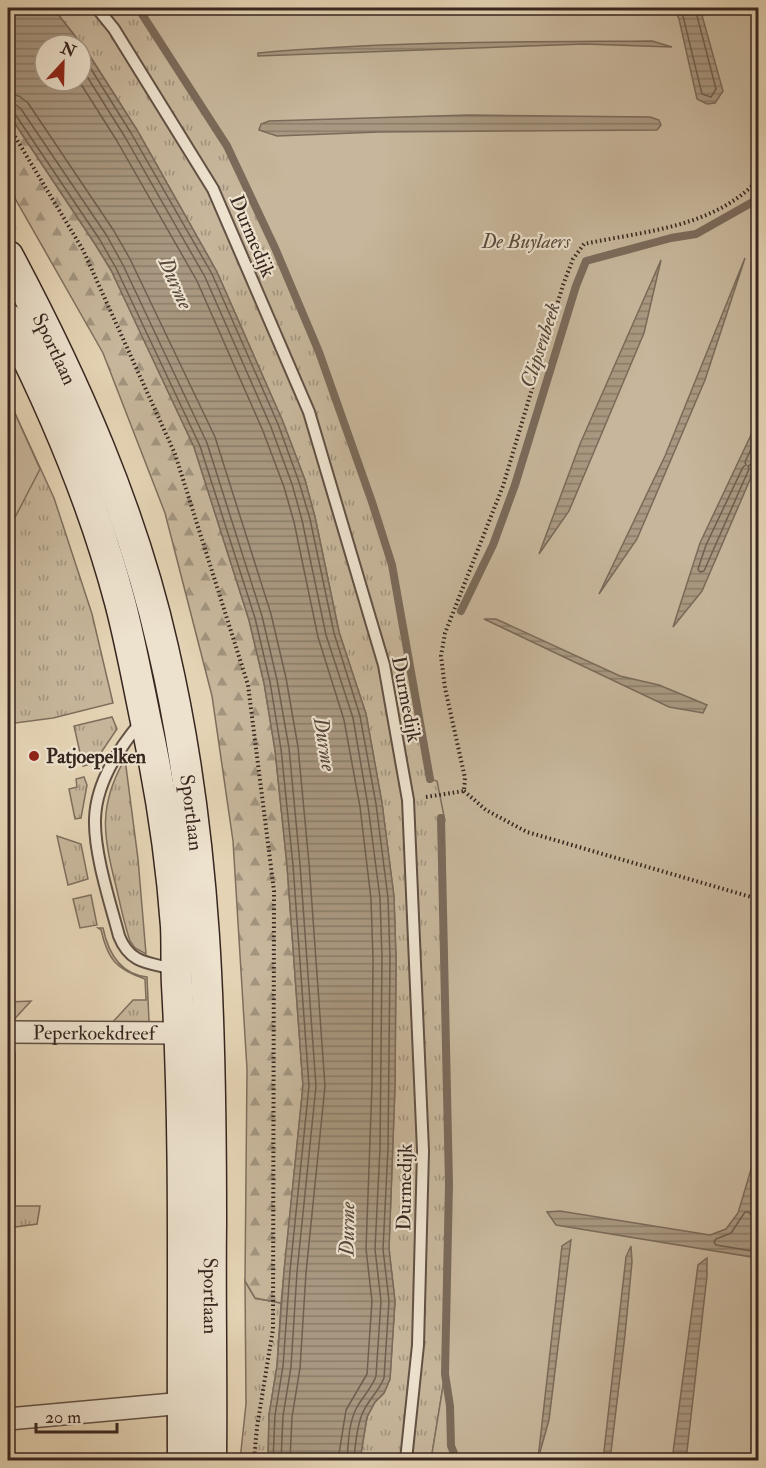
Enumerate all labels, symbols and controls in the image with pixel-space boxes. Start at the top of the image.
north arrow [33,33,93,93]
text: N [57,38,79,62]
street label: Durmedijk [224,191,281,282]
park label: De Buylaers [481,229,571,254]
water label: Durme [152,252,199,314]
water label: Clipsenbeek [514,299,567,391]
street label: Sportlaan [27,309,82,389]
street label: Durmedijk [386,654,427,745]
water label: Durme [307,714,342,774]
place label: Patjoepelken [46,744,147,770]
marker: Patjoepelken [27,749,41,763]
street label: Sportlaan [174,773,209,852]
street label: Peperkoekdreef [33,1020,159,1046]
street label: Durmedijk [391,1143,418,1231]
water label: Durme [334,1201,361,1257]
street label: Sportlaan [197,1257,223,1334]
scale bar [36,1396,117,1434]
text: 20 m [45,1406,81,1429]

